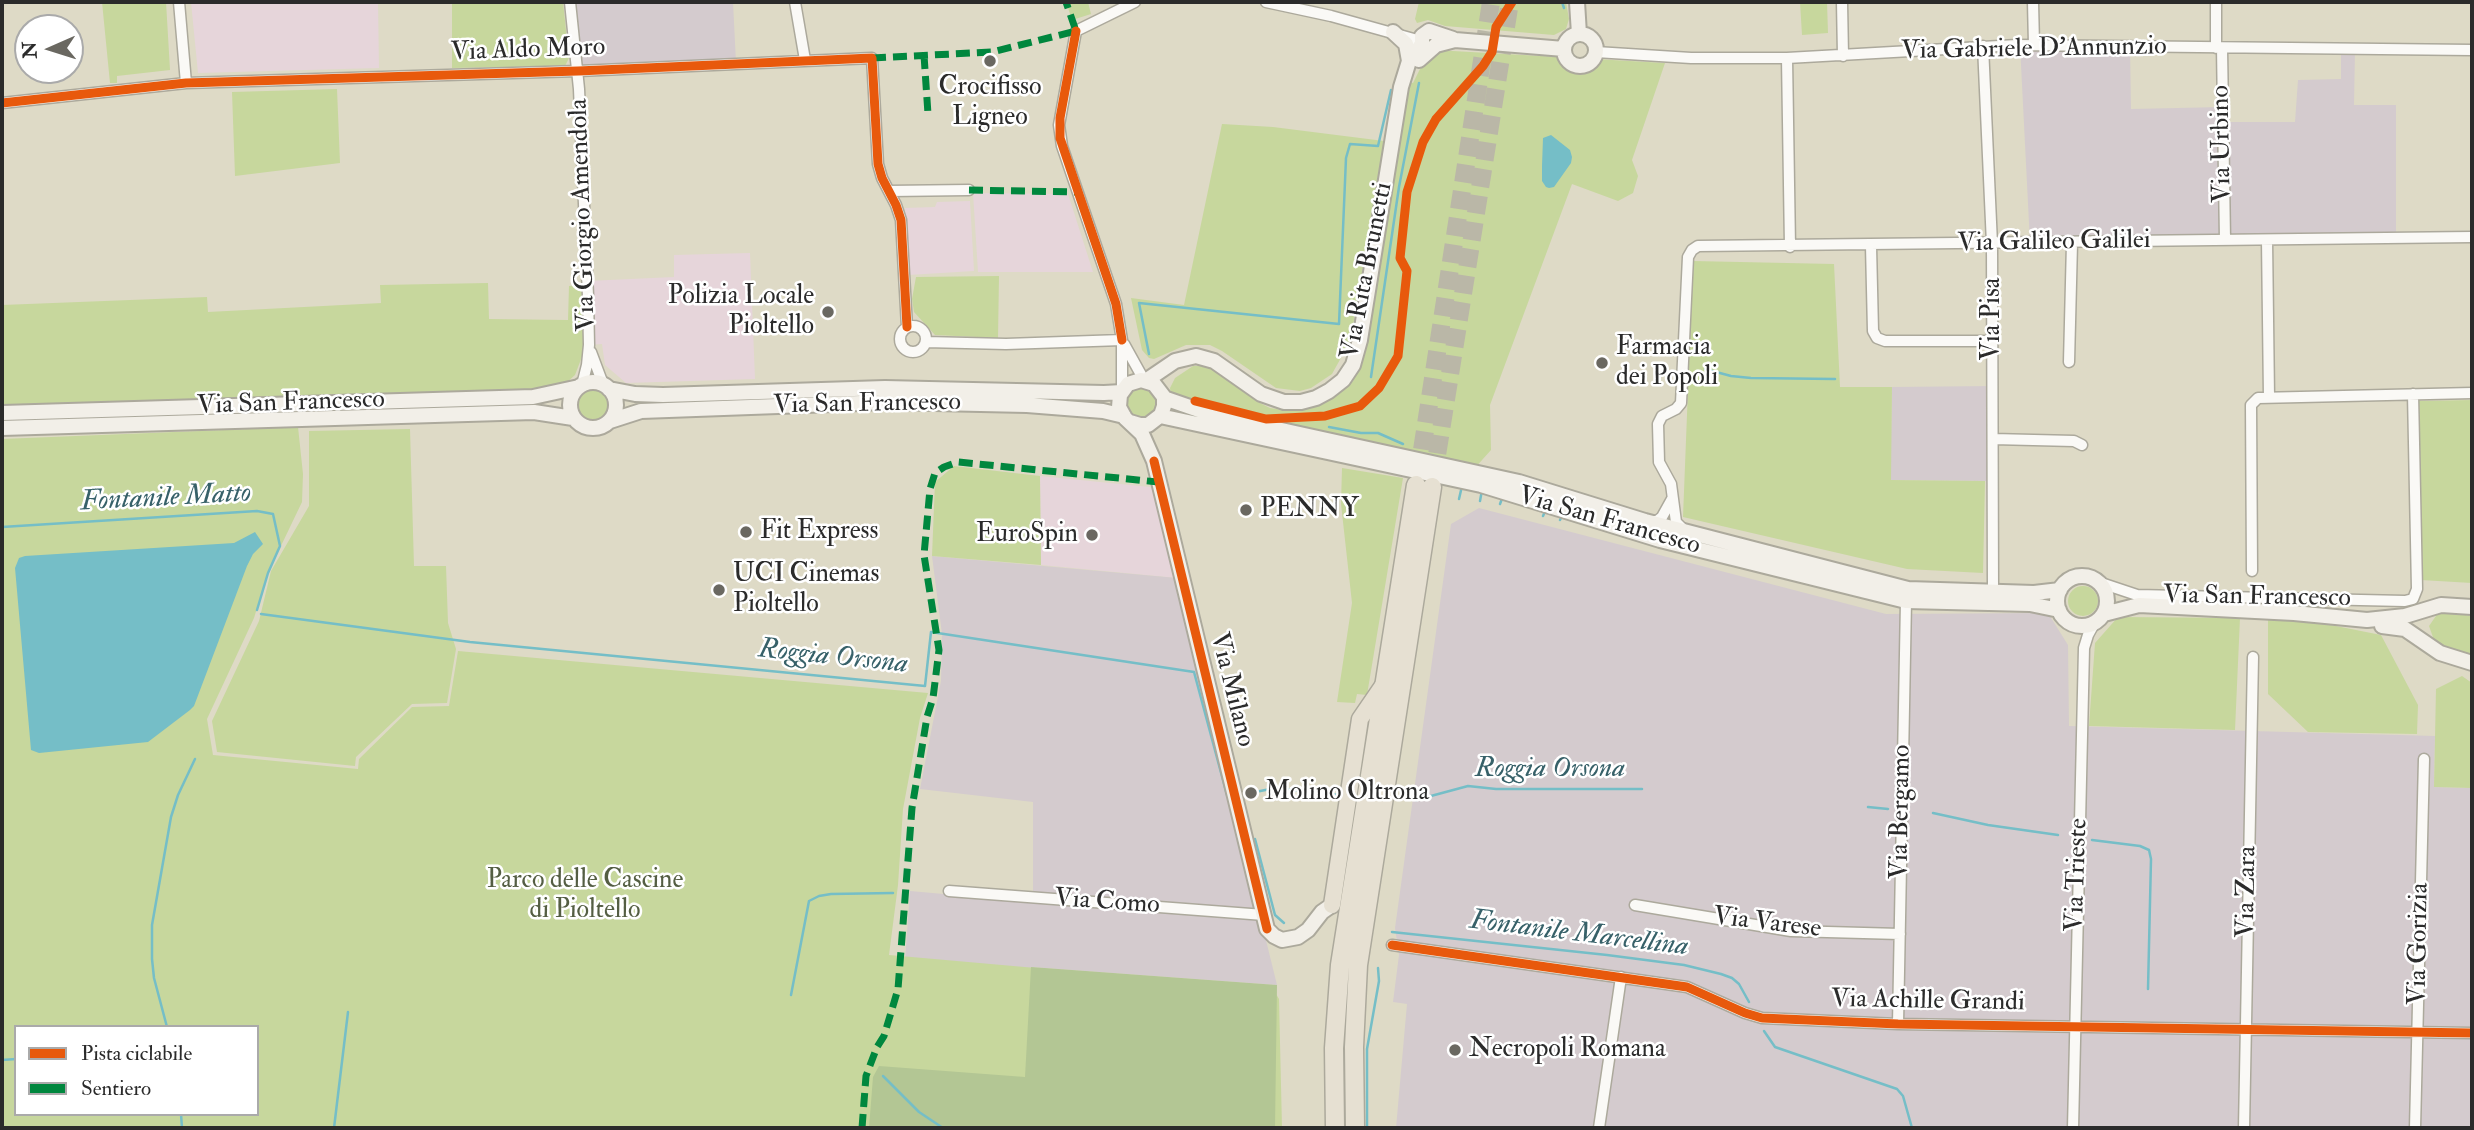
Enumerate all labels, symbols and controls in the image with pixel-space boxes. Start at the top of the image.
north arrow [14,14,84,84]
street label: Via Gabriele D'Annunzio [1901,32,2167,68]
street label: Via Aldo Moro [450,33,606,69]
text: N [18,41,42,59]
marker: Crocifisso Ligneo [982,53,998,69]
place label: Crocifisso Ligneo [939,72,1041,134]
street label: Via Urbino [2206,85,2240,203]
street label: Via Giorgio Amendola [564,98,604,332]
street label: Via Rita Brunetti [1336,180,1400,362]
street label: Via Galileo Galilei [1957,226,2151,260]
street label: Via Pisa [1977,278,2009,360]
place label: Polizia Locale Pioltello [668,281,814,342]
marker: Polizia Locale Pioltello [820,304,836,320]
place label: Farmacia dei Popoli [1616,332,1718,394]
marker: Farmacia dei Popoli [1594,355,1610,371]
street label: Via San Francesco [197,385,385,423]
street label: Via San Francesco [773,388,961,422]
water label: Fontanile Matto [80,478,252,520]
street label: Via San Francesco [1514,481,1704,563]
place label: PENNY [1260,494,1359,526]
marker: PENNY [1238,502,1254,518]
place label: Fit Express [760,516,878,548]
place label: EuroSpin [976,519,1078,551]
marker: Fit Express [738,524,754,540]
marker: EuroSpin [1084,527,1100,543]
place label: UCI Cinemas Pioltello [733,559,879,620]
street label: Via San Francesco [2163,581,2351,615]
marker: UCI Cinemas Pioltello [711,582,727,598]
street label: Via Milano [1202,630,1260,750]
water label: Roggia Orsona [757,633,909,683]
street label: Via Bergamo [1885,744,1919,880]
water label: Roggia Orsona [1475,753,1625,787]
place label: Molino Oltrona [1265,777,1429,809]
marker: Molino Oltrona [1243,785,1259,801]
street label: Via Trieste [2060,818,2096,932]
street label: Via Zara [2232,846,2264,938]
park label: Parco delle Cascine di Pioltello [487,865,683,926]
street label: Via Gorizia [2403,882,2437,1006]
street label: Via Como [1053,884,1161,922]
street label: Via Varese [1711,902,1823,946]
water label: Fontanile Marcellina [1468,905,1690,965]
street label: Via Achille Grandi [1831,985,2025,1019]
legend [14,1025,259,1116]
place label: Necropoli Romana [1469,1034,1666,1066]
text: Pista ciclabile [81,1040,192,1067]
marker: Necropoli Romana [1447,1042,1463,1058]
text: Sentiero [81,1075,151,1102]

